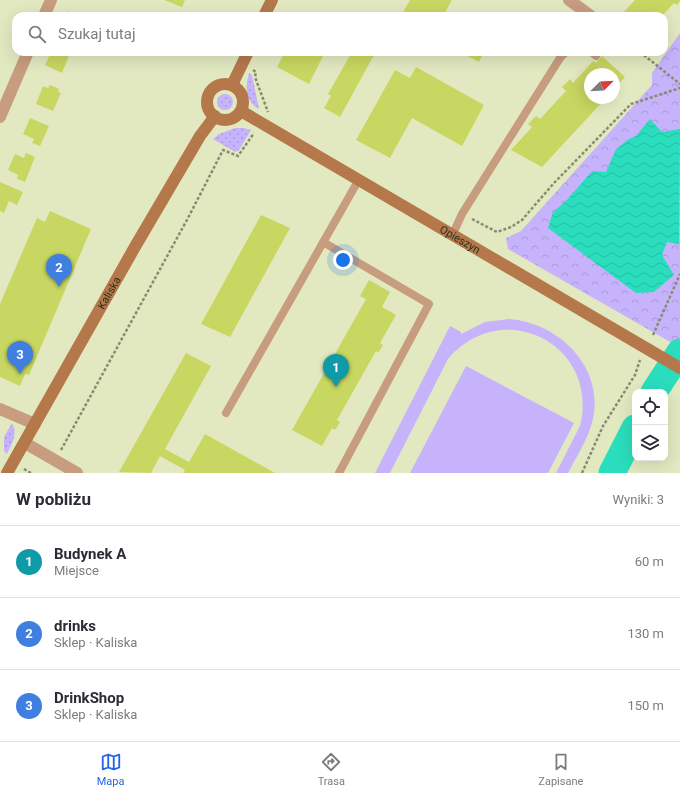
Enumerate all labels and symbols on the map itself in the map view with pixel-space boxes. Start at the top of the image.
north arrow [584,68,620,104]
street label: Opieszyn [437,223,483,257]
your location [333,250,353,270]
pin: 2 [46,254,72,287]
street label: Kaliska [95,274,124,312]
pin: 3 [7,341,33,374]
pin: 1 [323,354,349,387]

